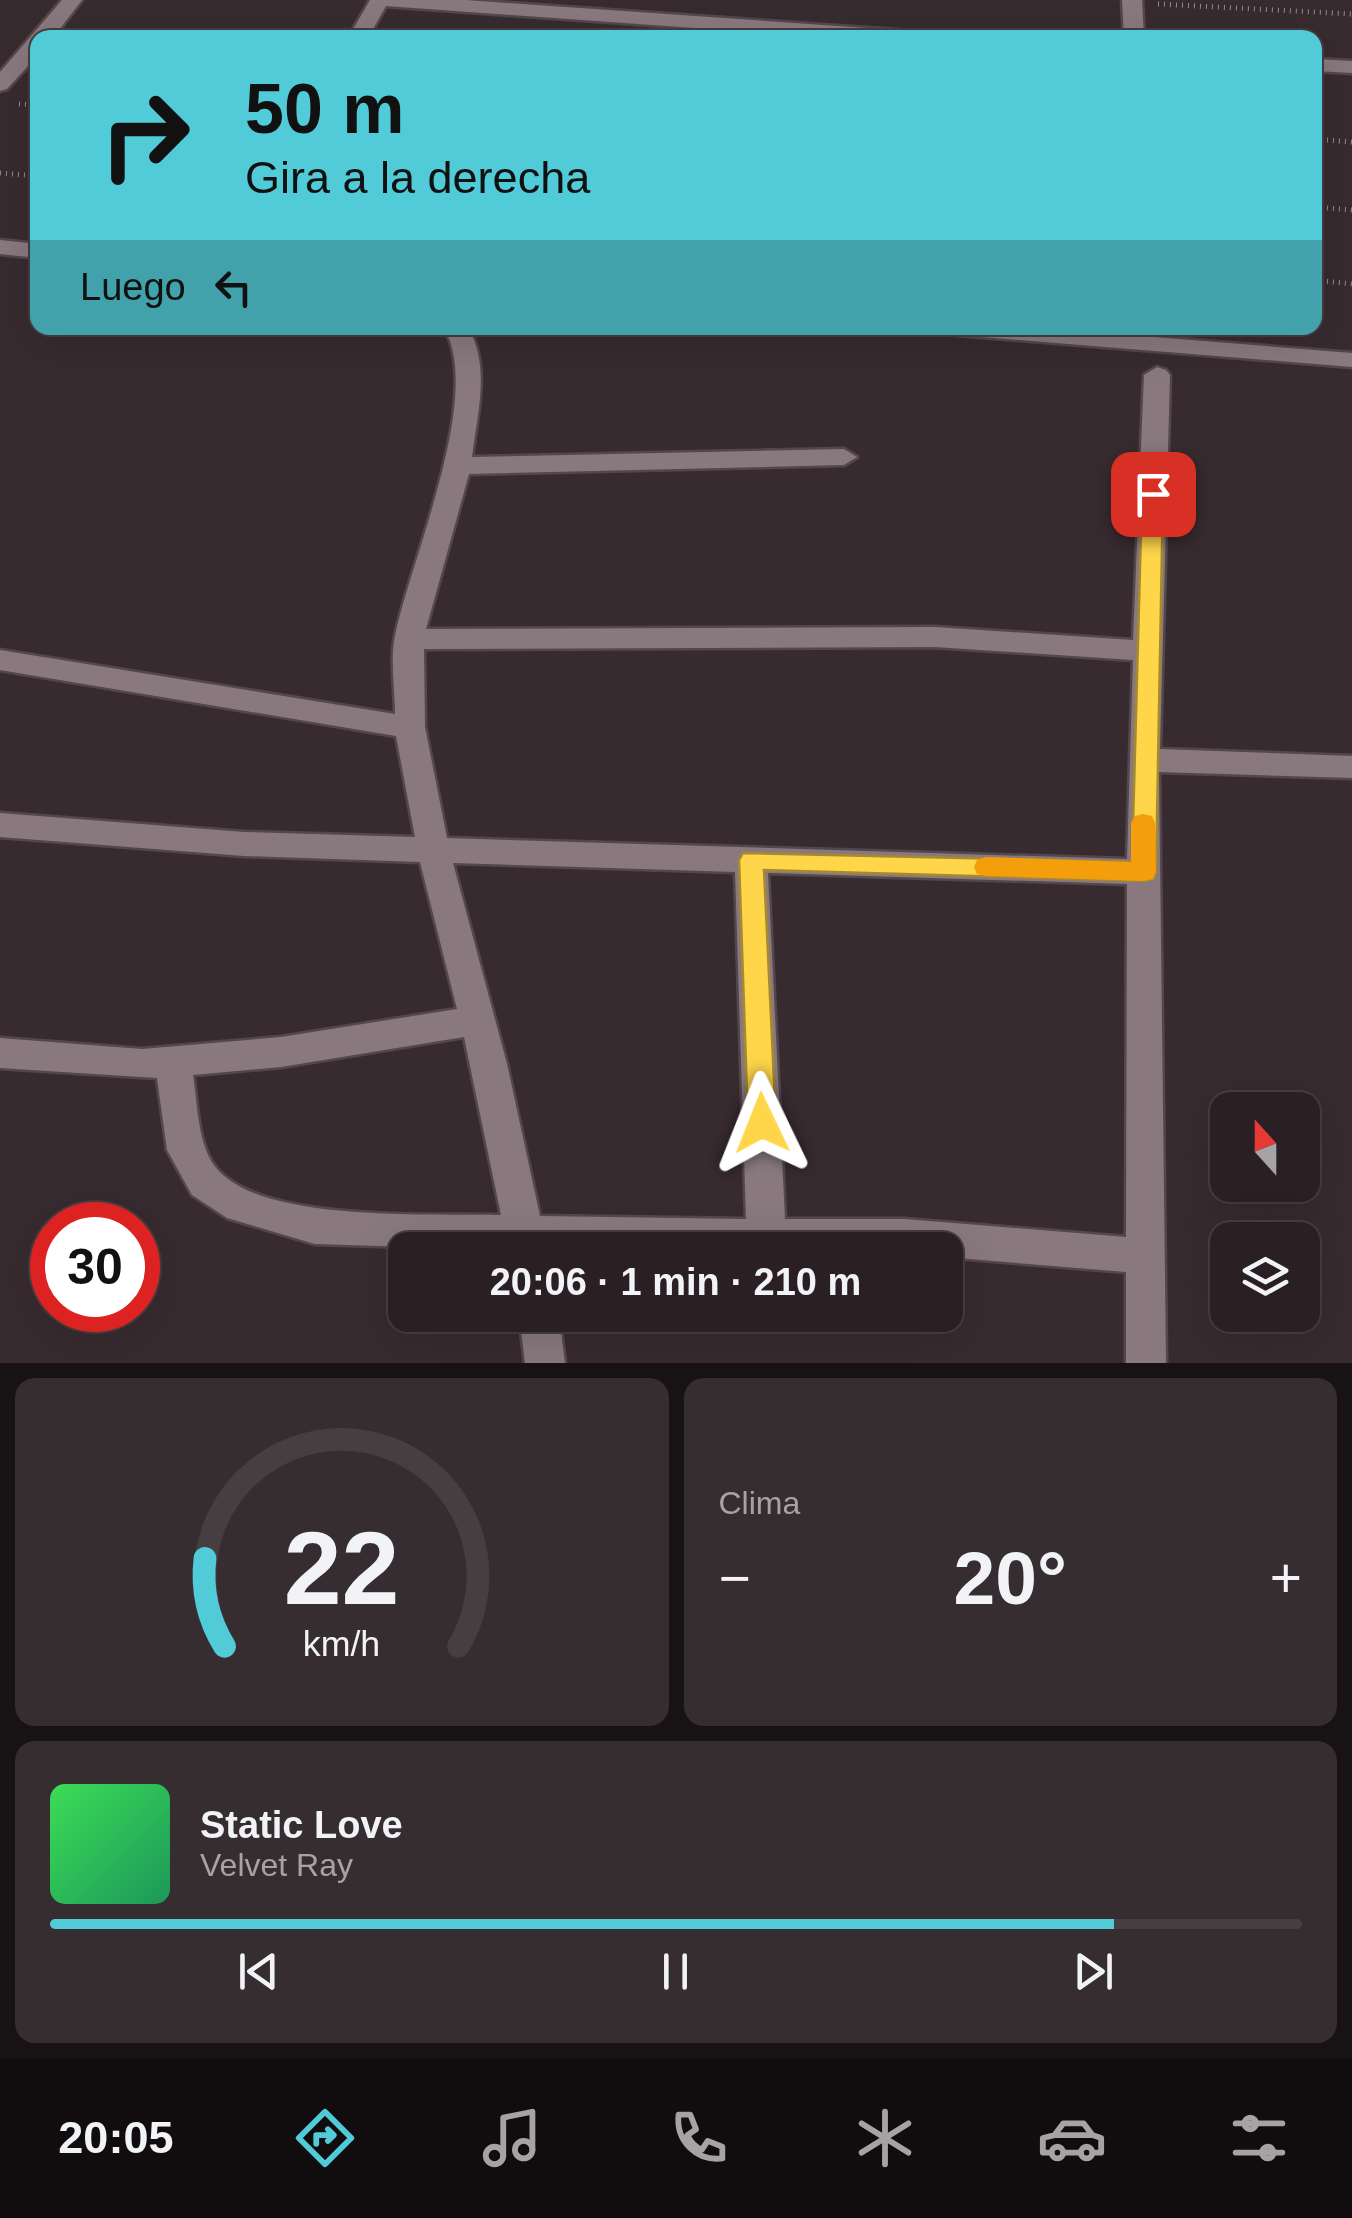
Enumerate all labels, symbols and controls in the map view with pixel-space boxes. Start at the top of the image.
icon: right [80,70,210,200]
text: 50 m [245,70,405,148]
text: Gira a la derecha [245,152,590,203]
icon: left [206,260,261,315]
text: Luego [80,266,186,308]
pin [1111,452,1196,537]
icon: arrive [1126,467,1181,522]
position arrow [710,1071,814,1175]
north arrow [1210,1092,1320,1202]
map controls [1210,1092,1320,1332]
speed limit sign: 30 [30,1202,160,1332]
button: layers [1210,1222,1320,1332]
text: 20:06 · 1 min · 210 m [490,1261,861,1303]
text: Clima [719,1485,800,1521]
text: 22 [284,1510,400,1626]
text: 20° [954,1536,1067,1620]
text: − [719,1547,751,1609]
text: + [1270,1547,1302,1609]
text: km/h [303,1624,380,1664]
text: Static Love [200,1804,403,1846]
text: Velvet Ray [200,1847,353,1883]
icon: previous [231,1944,286,1999]
icon: pause [648,1944,703,1999]
icon: next [1066,1944,1121,1999]
icon: directions [290,2103,360,2173]
icon: music [477,2103,547,2173]
icon: phone [664,2103,734,2173]
icon: climate [850,2103,920,2173]
icon: car [1037,2103,1107,2173]
icon: filters [1224,2103,1294,2173]
text: 20:05 [58,2112,173,2163]

